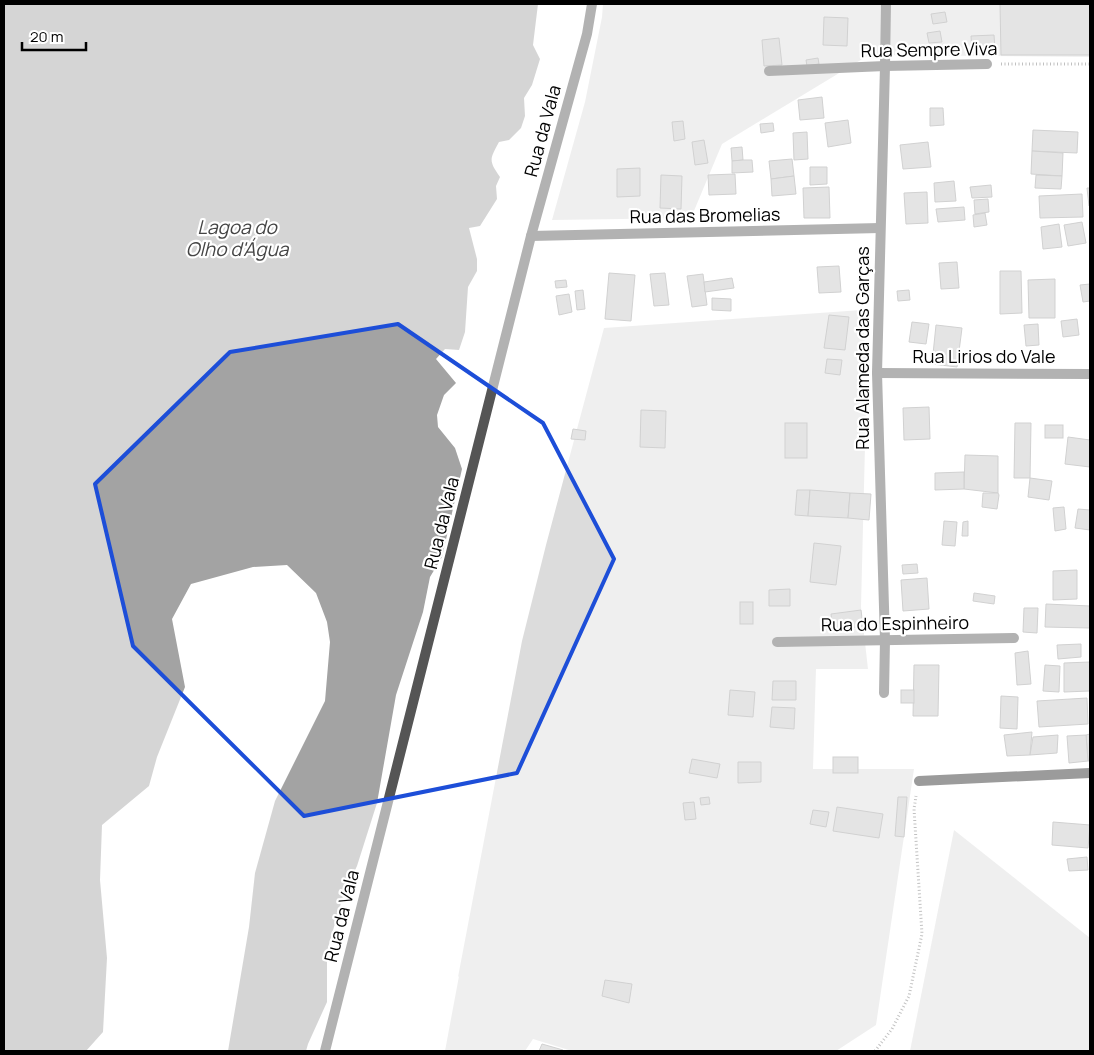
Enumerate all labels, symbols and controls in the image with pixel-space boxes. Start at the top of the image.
scale bar [22,20,86,52]
text: 20 m [30,26,63,47]
street label: Rua Sempre Viva [860,36,998,62]
street label: Rua da Vala [518,82,566,179]
street label: Rua das Bromelias [629,202,781,228]
water label: Lagoa do Olho d'Água [186,214,290,262]
street label: Rua Alameda das Garças [850,246,874,450]
street label: Rua Lirios do Vale [912,344,1056,368]
street label: Rua da Vala [418,474,464,571]
street label: Rua do Espinheiro [821,610,969,636]
street label: Rua da Vala [318,867,364,964]

